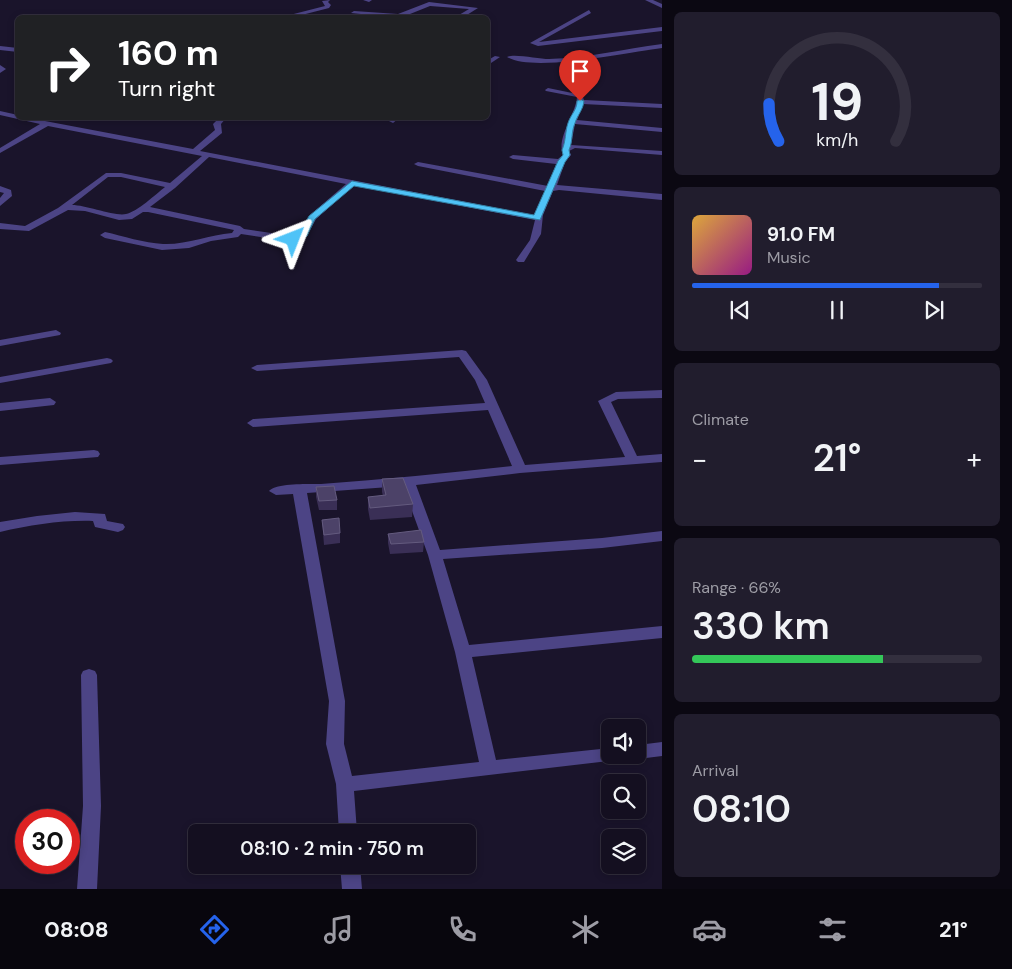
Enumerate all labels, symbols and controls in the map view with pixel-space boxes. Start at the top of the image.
text: 160 m [118,30,219,76]
icon: right [35,35,100,100]
pin [559,50,601,101]
icon: arrive [566,57,594,85]
text: 19 [811,68,863,136]
text: Turn right [118,74,215,103]
text: km/h [816,128,858,152]
position arrow [266,212,318,264]
text: 91.0 FM [767,222,835,247]
text: Music [767,247,811,268]
icon: previous [726,296,754,324]
icon: pause [823,296,851,324]
icon: next [920,296,948,324]
text: Climate [692,409,749,430]
text: 21° [813,433,861,483]
text: − [692,441,707,478]
text: + [967,441,982,478]
text: Range · 66% [692,577,781,598]
text: 330 km [692,601,830,651]
map controls [601,719,646,874]
button: sound [601,719,646,764]
text: Arrival [692,760,739,781]
button: search [601,774,646,819]
text: 08:10 [692,784,791,834]
speed limit sign: 30 [15,809,80,874]
button: layers [601,829,646,874]
text: 08:10 · 2 min · 750 m [240,836,424,861]
icon: directions [197,912,232,947]
icon: music [321,912,356,947]
icon: phone [445,912,480,947]
icon: climate [568,912,603,947]
icon: car [692,912,727,947]
icon: filters [815,912,850,947]
text: 08:08 [44,915,109,944]
text: 21° [939,915,968,944]

